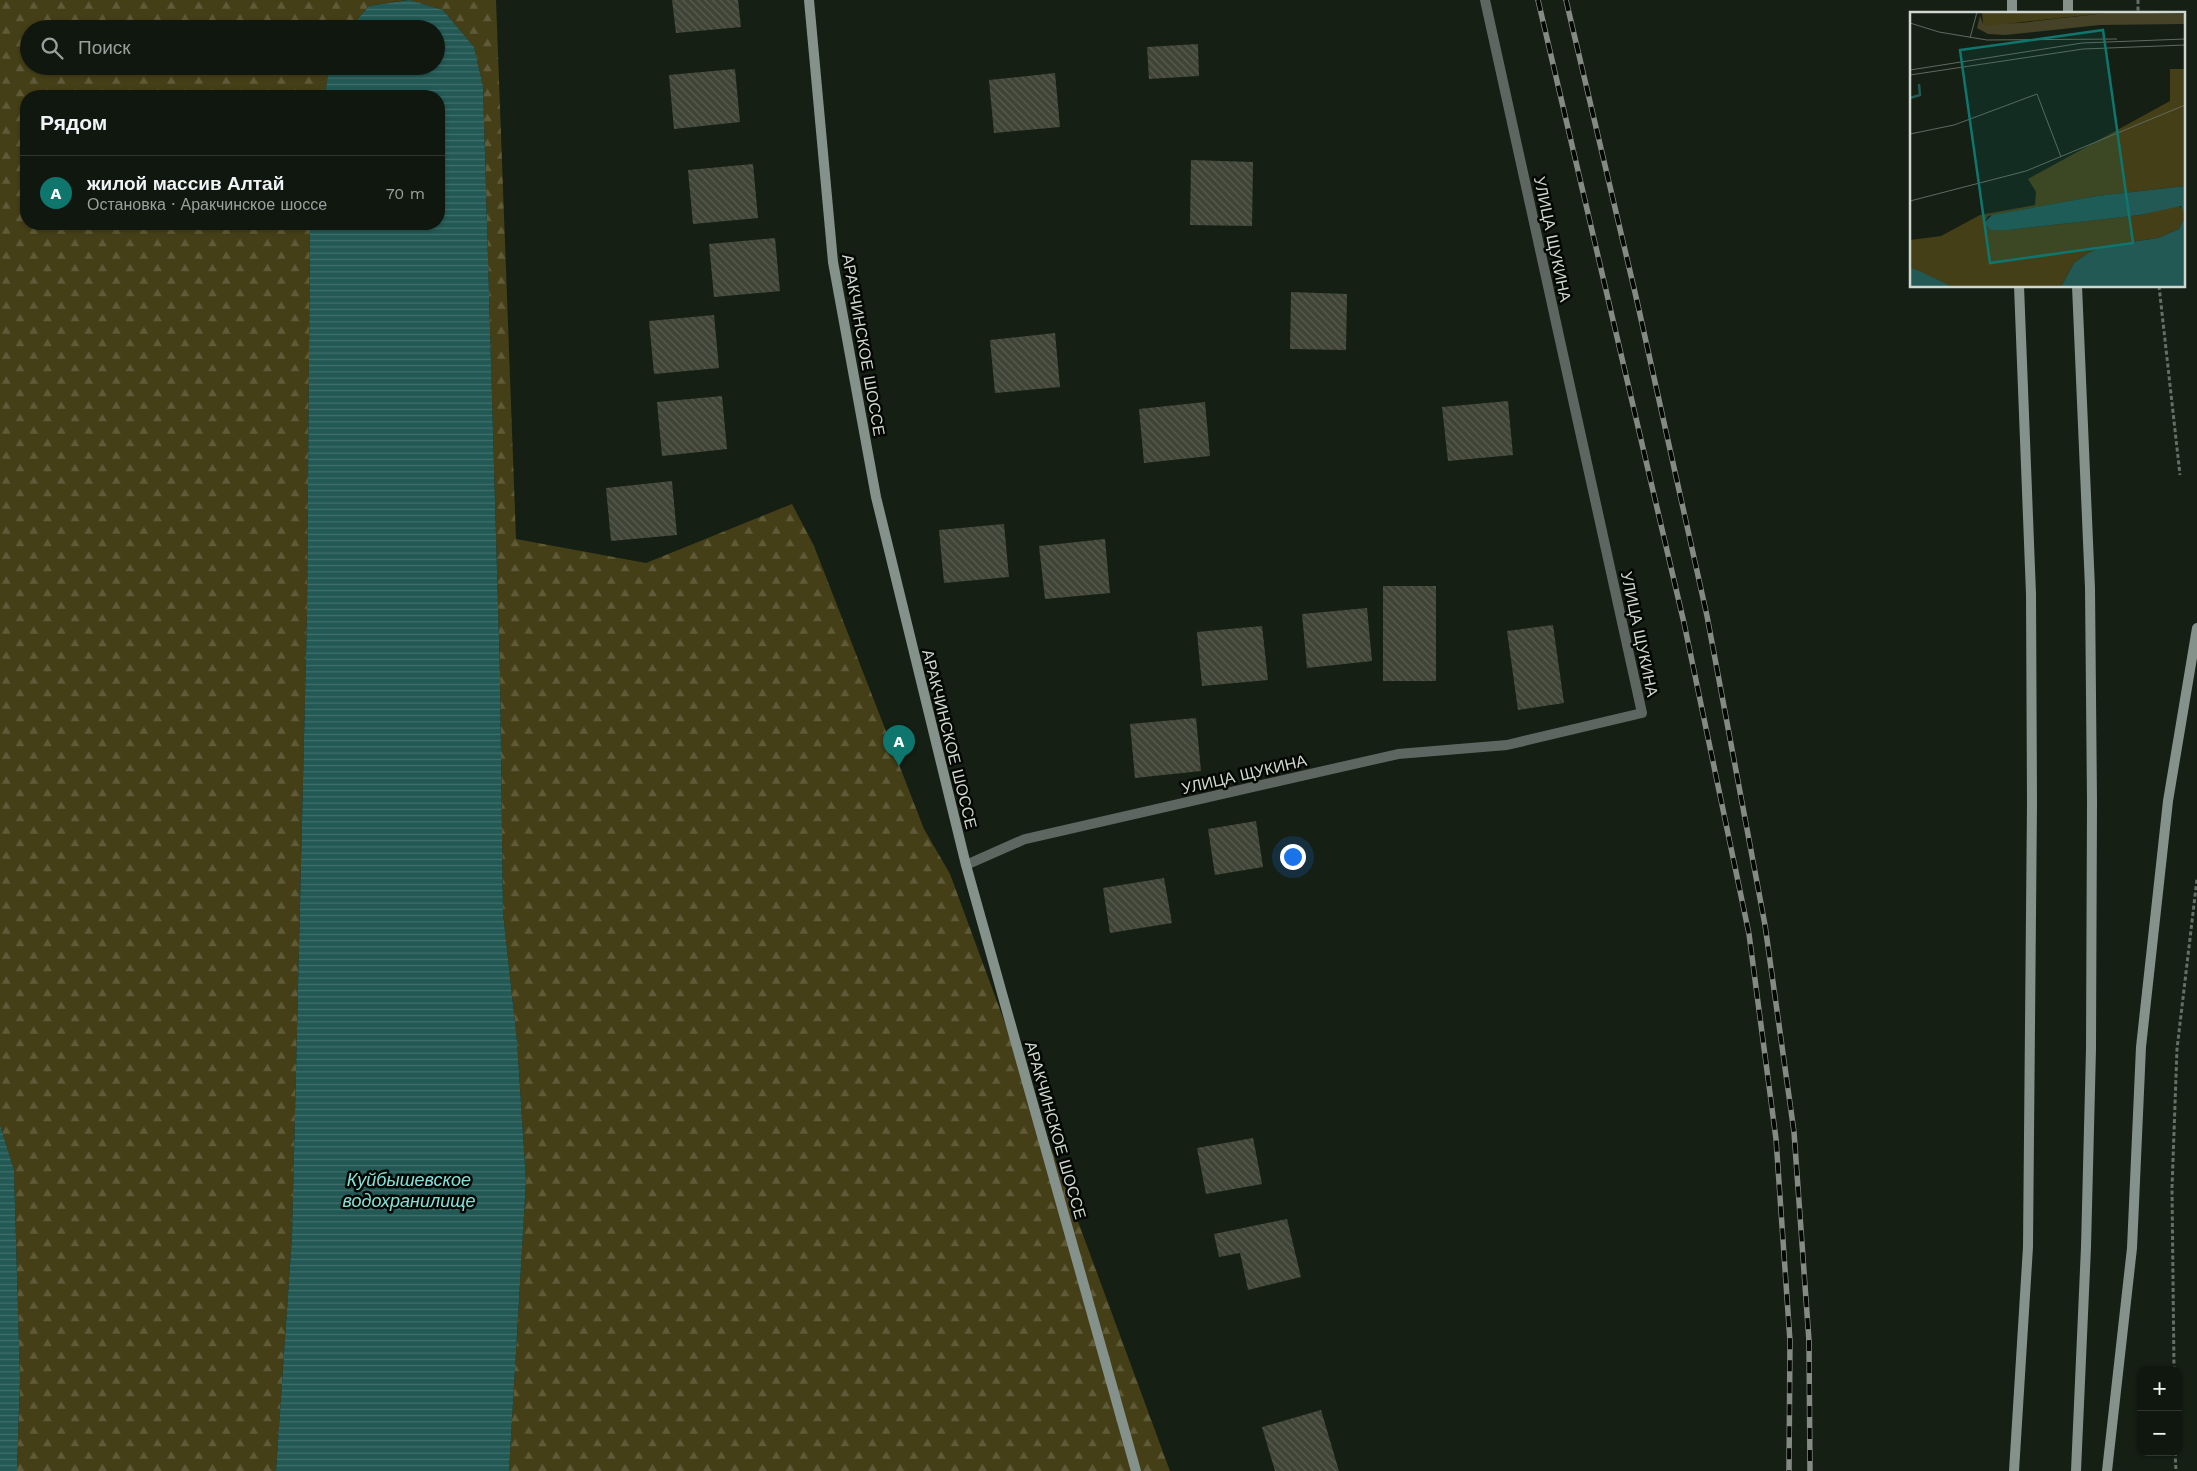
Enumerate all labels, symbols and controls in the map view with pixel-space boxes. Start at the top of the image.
inset map [1910,12,2184,288]
search box [20,20,445,75]
icon: search [38,34,66,62]
text: Поиск [78,36,131,59]
text: Рядом [40,110,107,135]
text: жилой массив Алтай [87,172,284,195]
street label: УЛИЦА ЩУКИНА [1530,175,1575,304]
text: A [51,184,61,203]
text: 70 m [386,184,425,203]
text: Остановка · Аракчинское шоссе [87,195,327,214]
street label: АРАКЧИНСКОЕ ШОССЕ [838,253,889,437]
street label: УЛИЦА ЩУКИНА [1617,570,1662,699]
street label: АРАКЧИНСКОЕ ШОССЕ [918,647,981,831]
pin: A [883,725,915,766]
street label: УЛИЦА ЩУКИНА [1180,751,1309,798]
your location [1280,844,1306,870]
street label: АРАКЧИНСКОЕ ШОССЕ [1021,1039,1090,1221]
water label: Куйбышевское водохранилище [342,1169,476,1211]
map controls [2137,1366,2182,1456]
button: + [2137,1366,2182,1411]
button: − [2137,1411,2182,1456]

